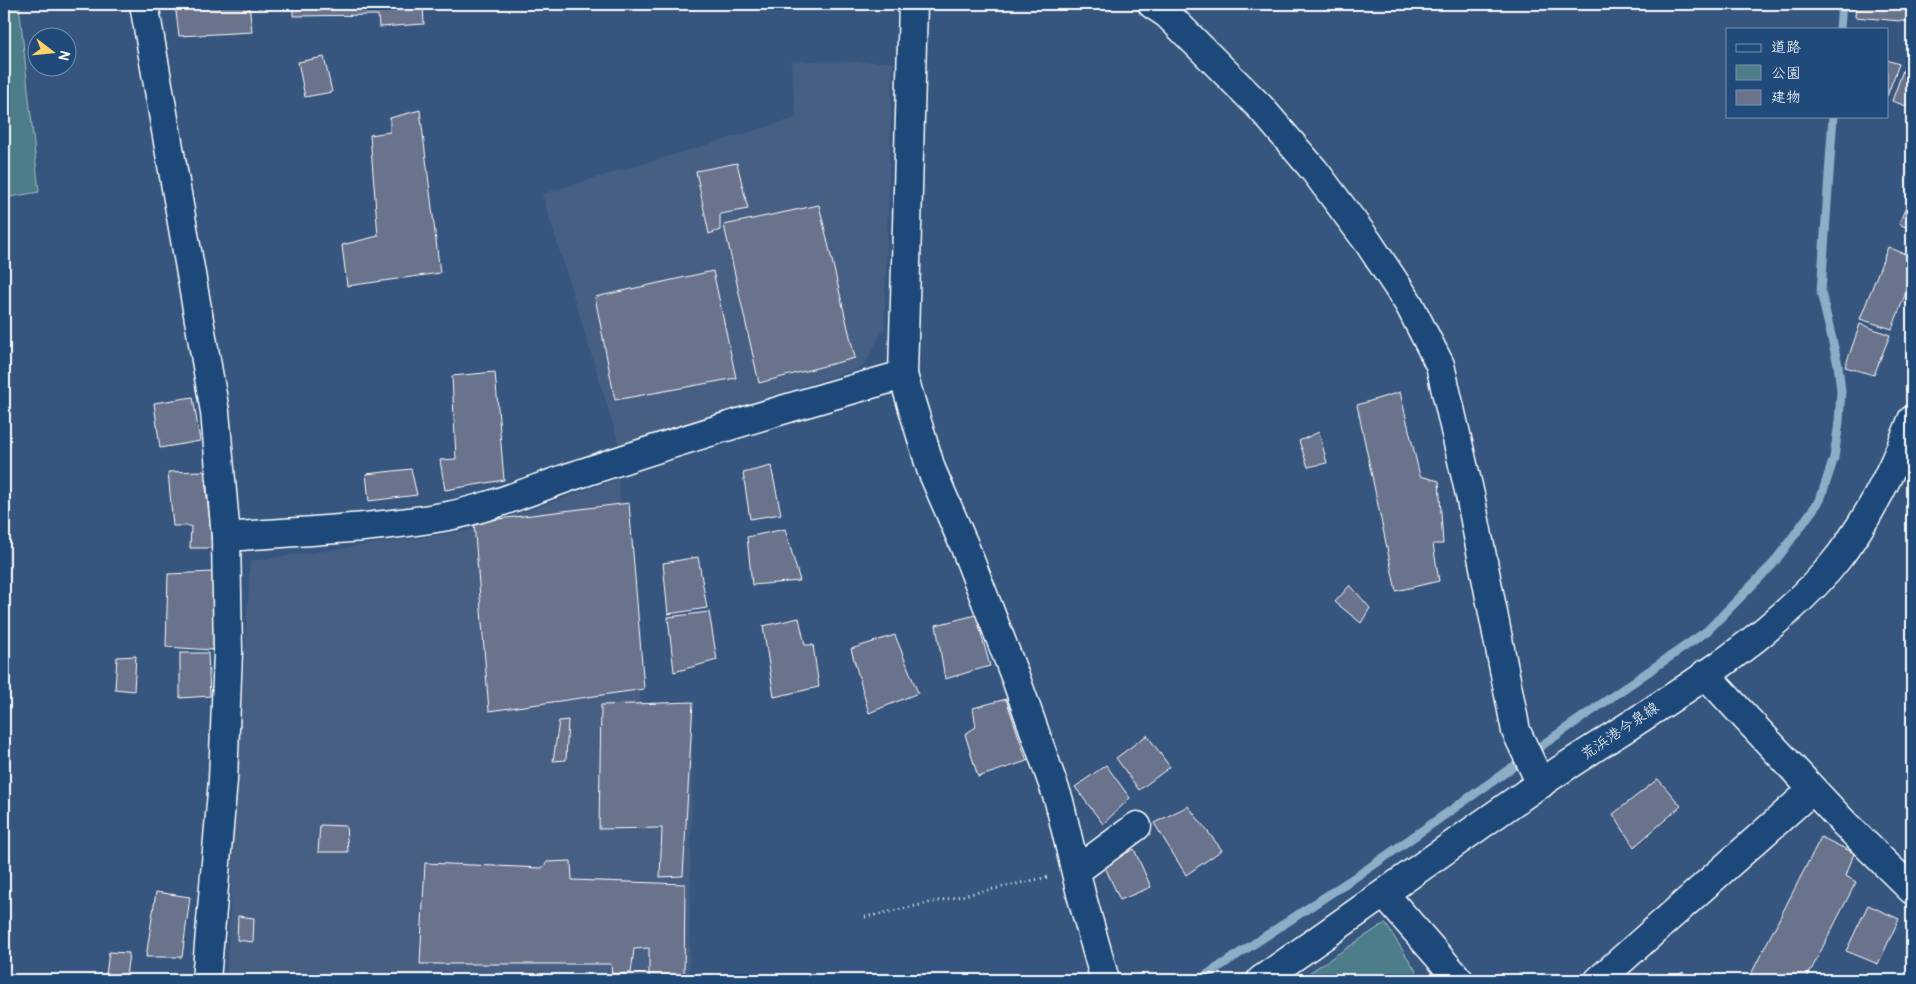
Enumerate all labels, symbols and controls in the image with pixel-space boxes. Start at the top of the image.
north arrow [28,28,78,78]
legend [1726,28,1888,118]
text: 道路 [1771,38,1801,57]
text: N [55,49,73,62]
text: 公園 [1771,64,1801,83]
text: 建物 [1771,88,1801,107]
street label: 荒浜港今泉線 [1577,698,1663,764]

